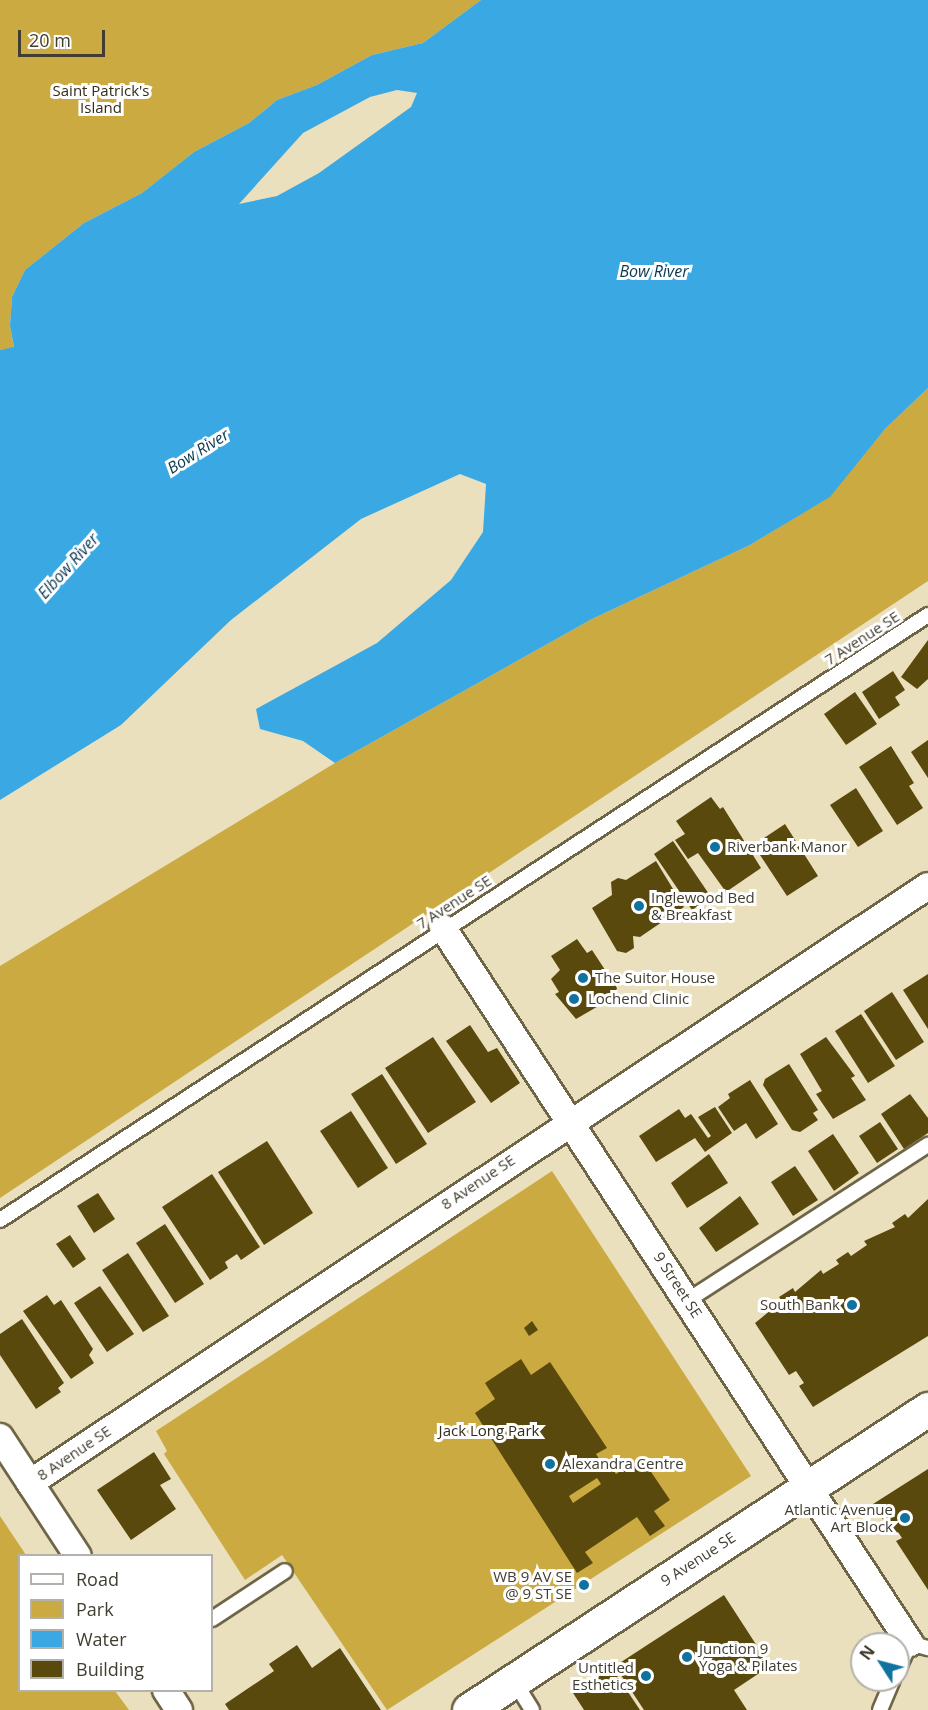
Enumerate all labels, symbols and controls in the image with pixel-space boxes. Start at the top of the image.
scale bar [21,18,108,56]
text: 20 m [29,28,71,52]
park label: Saint Patrick's Island [53,81,149,116]
water label: Bow River [619,261,689,281]
water label: Bow River [164,425,232,477]
water label: Elbow River [34,529,102,603]
street label: 7 Avenue SE [821,607,903,669]
place label: Riverbank Manor [727,838,847,856]
marker: Riverbank Manor [708,840,722,854]
street label: 7 Avenue SE [413,871,495,933]
place label: Inglewood Bed & Breakfast [651,888,755,923]
marker: Inglewood Bed & Breakfast [632,899,646,913]
place label: The Suitor House [595,969,715,987]
marker: The Suitor House [576,971,590,985]
marker: Lochend Clinic [565,990,583,1008]
place label: Lochend Clinic [588,990,689,1008]
street label: 8 Avenue SE [438,1151,518,1213]
street label: 9 Street SE [650,1249,706,1321]
place label: South Bank [760,1296,840,1314]
marker: South Bank [845,1298,859,1312]
street label: 8 Avenue SE [34,1422,114,1484]
park label: Jack Long Park [439,1422,539,1440]
place label: Alexandra Centre [562,1455,684,1473]
marker: Alexandra Centre [543,1457,557,1471]
place label: Atlantic Avenue Art Block [784,1500,893,1535]
marker: Atlantic Avenue Art Block [898,1511,912,1525]
street label: 9 Avenue SE [657,1528,739,1590]
legend [18,1554,213,1692]
text: Road [76,1567,119,1591]
place label: WB 9 AV SE @ 9 ST SE [493,1567,572,1602]
marker: WB 9 AV SE @ 9 ST SE [577,1578,591,1592]
text: Park [76,1597,114,1621]
text: Water [76,1627,127,1651]
north arrow [850,1632,910,1692]
place label: Junction 9 Yoga & Pilates [699,1639,797,1674]
text: N [854,1641,880,1664]
marker: Junction 9 Yoga & Pilates [680,1650,694,1664]
text: Building [76,1657,144,1681]
place label: Untitled Esthetics [572,1658,634,1693]
marker: Untitled Esthetics [639,1669,653,1683]

